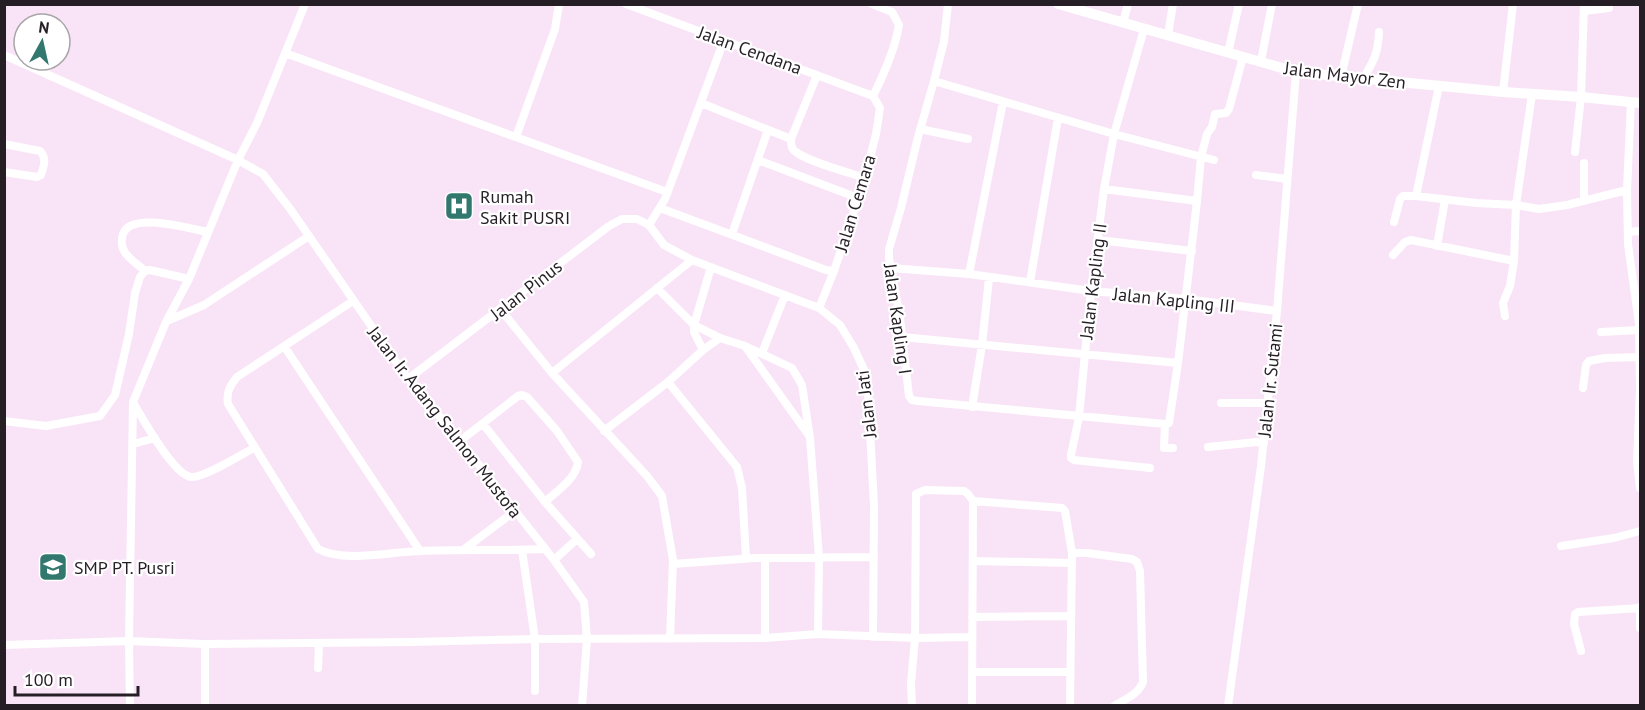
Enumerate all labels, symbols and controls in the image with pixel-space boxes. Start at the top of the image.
north arrow [12,12,72,72]
text: N [37,17,51,38]
street label: Jalan Cendana [694,20,805,79]
street label: Jalan Mayor Zen [1282,56,1407,94]
street label: Jalan Cemara [829,152,881,255]
place label: Rumah Sakit PUSRI [480,185,570,229]
hospital icon: Rumah Sakit PUSRI [443,190,475,222]
street label: Jalan Kapling II [1074,222,1112,341]
street label: Jalan Pinus [485,255,567,326]
street label: Jalan Kapling I [879,261,917,376]
street label: Jalan Kapling III [1111,282,1236,318]
street label: Jalan Ir. Adang Salmon Mustofa [362,321,527,523]
street label: Jalan Ir. Sutami [1252,322,1287,439]
street label: Jalan Jati [850,369,882,440]
school or university icon: SMP PT. Pusri [37,551,69,583]
place label: SMP PT. Pusri [74,556,175,579]
scale bar [15,659,138,697]
text: 100 m [24,668,73,691]

